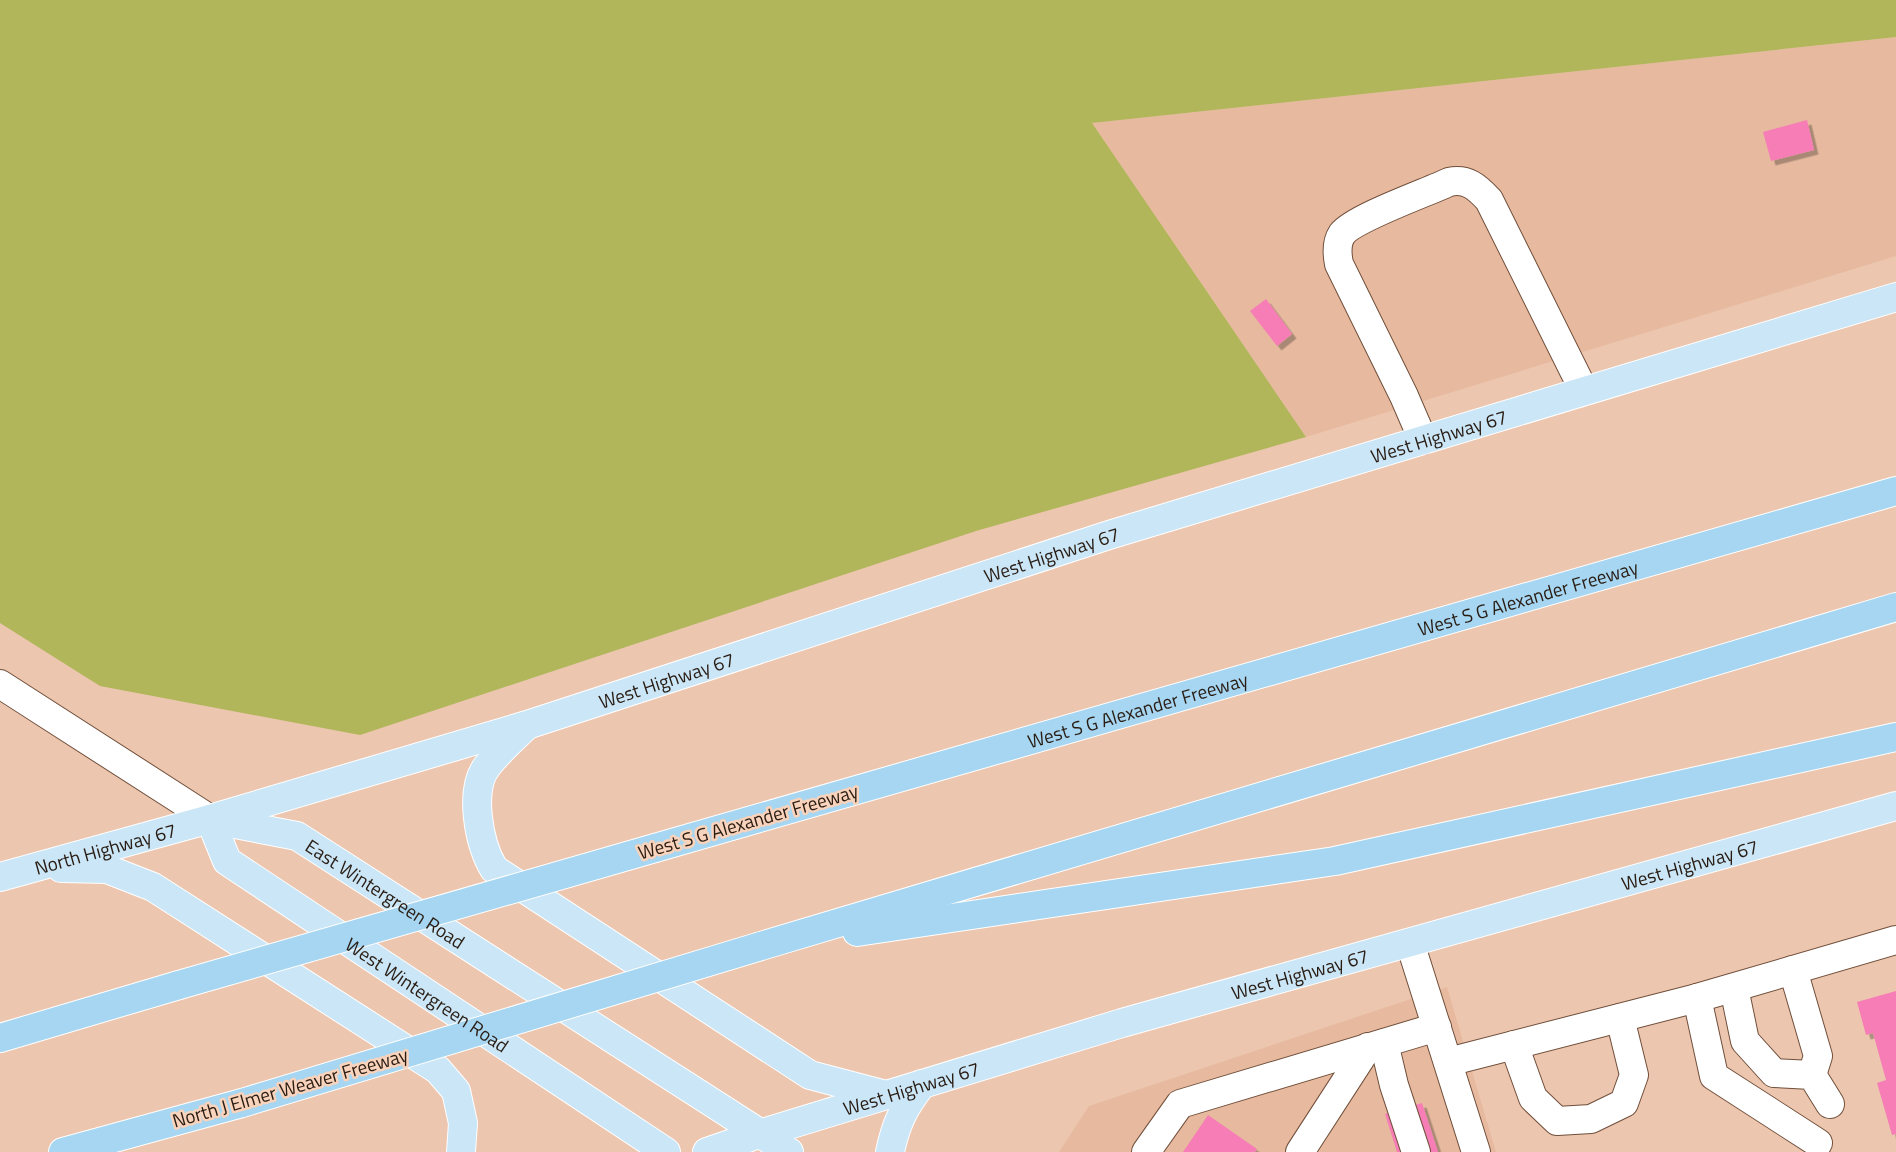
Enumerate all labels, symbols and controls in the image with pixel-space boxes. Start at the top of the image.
street label: West Highway 67 [1367,401,1510,470]
street label: West Highway 67 [980,518,1123,590]
street label: West S G Alexander Freeway [1414,551,1641,642]
street label: West Highway 67 [595,644,738,715]
street label: West S G Alexander Freeway [1024,664,1251,755]
street label: West S G Alexander Freeway [634,776,862,866]
street label: North Highway 67 [31,815,179,881]
street label: East Wintergreen Road [300,831,471,955]
street label: West Highway 67 [1618,831,1761,897]
street label: West Wintergreen Road [340,929,515,1059]
street label: West Highway 67 [1228,940,1371,1006]
street label: North J Elmer Weaver Freeway [169,1039,411,1135]
street label: West Highway 67 [839,1053,983,1122]

